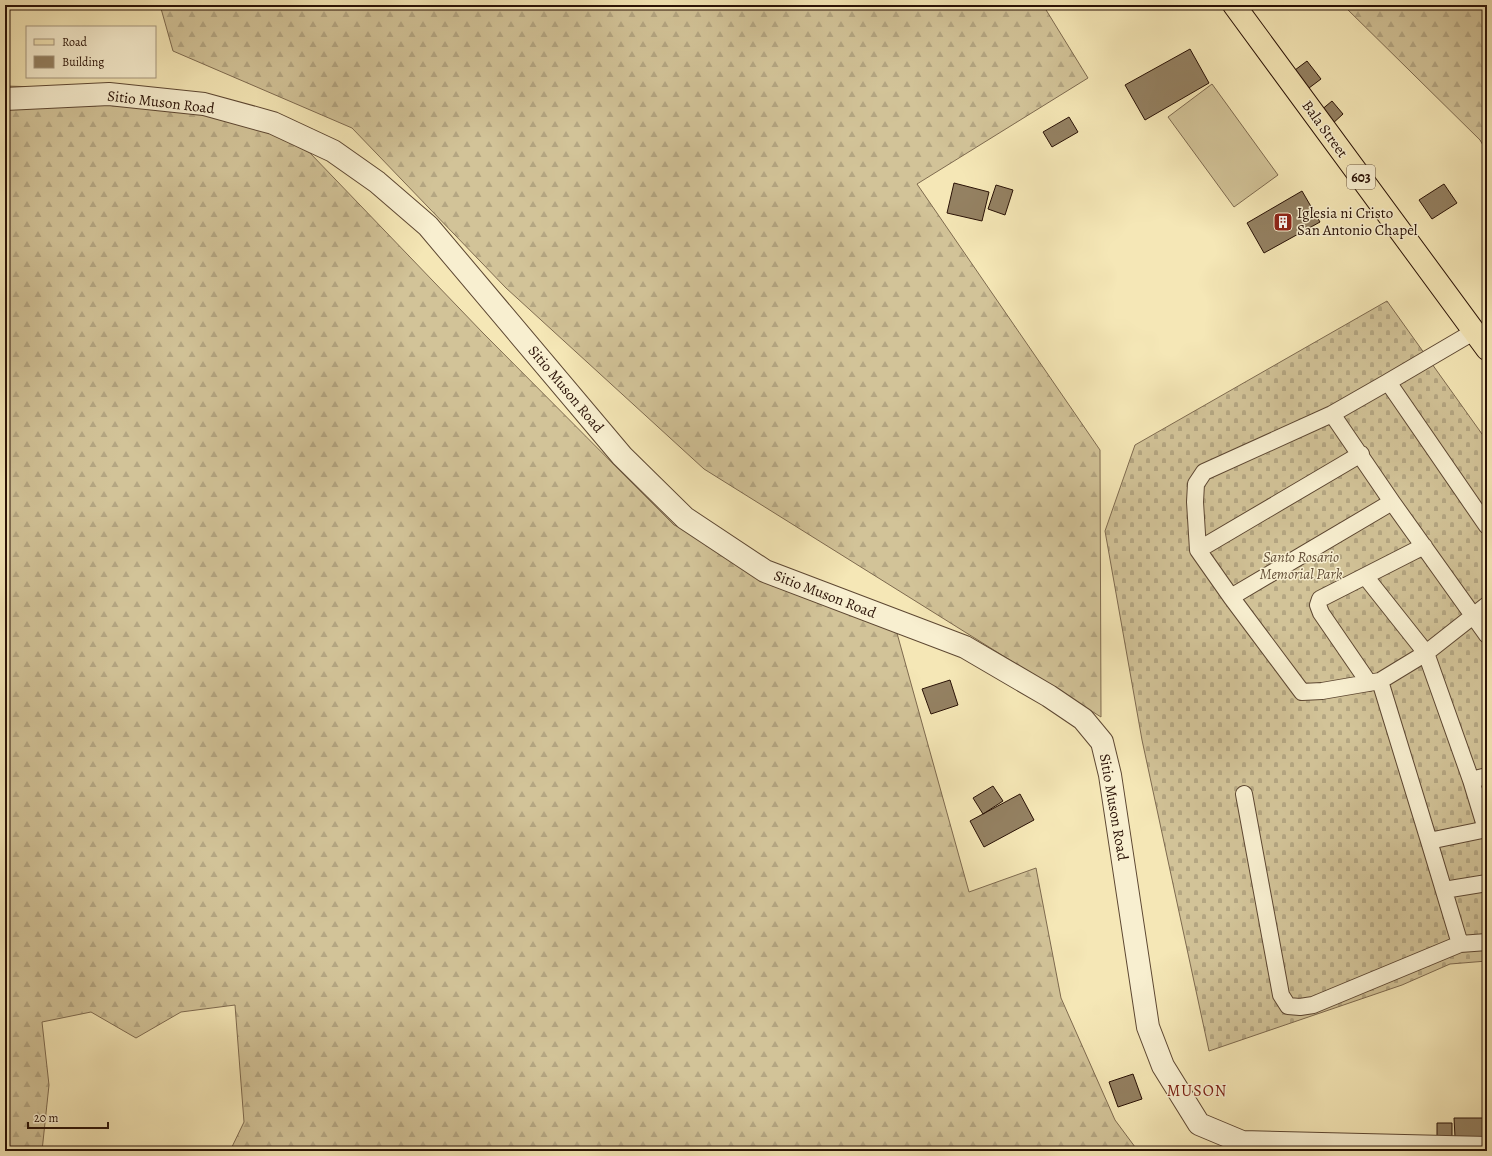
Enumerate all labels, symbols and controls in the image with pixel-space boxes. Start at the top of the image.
legend [26,26,156,78]
text: Road [62,34,88,50]
text: Building [62,54,104,70]
street label: Sitio Muson Road [106,85,217,119]
street label: Bala Street [1297,96,1353,162]
road number: 603 [1347,165,1375,189]
place label: Iglesia ni Cristo San Antonio Chapel [1297,203,1418,240]
building icon: Iglesia ni Cristo San Antonio Chapel [1272,211,1294,233]
street label: Sitio Muson Road [524,341,609,438]
park label: Santo Rosario Memorial Park [1260,547,1343,584]
street label: Sitio Muson Road [771,565,880,623]
street label: Sitio Muson Road [1095,752,1133,863]
district label: MUSON [1167,1080,1227,1102]
scale bar [28,1104,108,1130]
text: 20 m [34,1110,58,1126]

